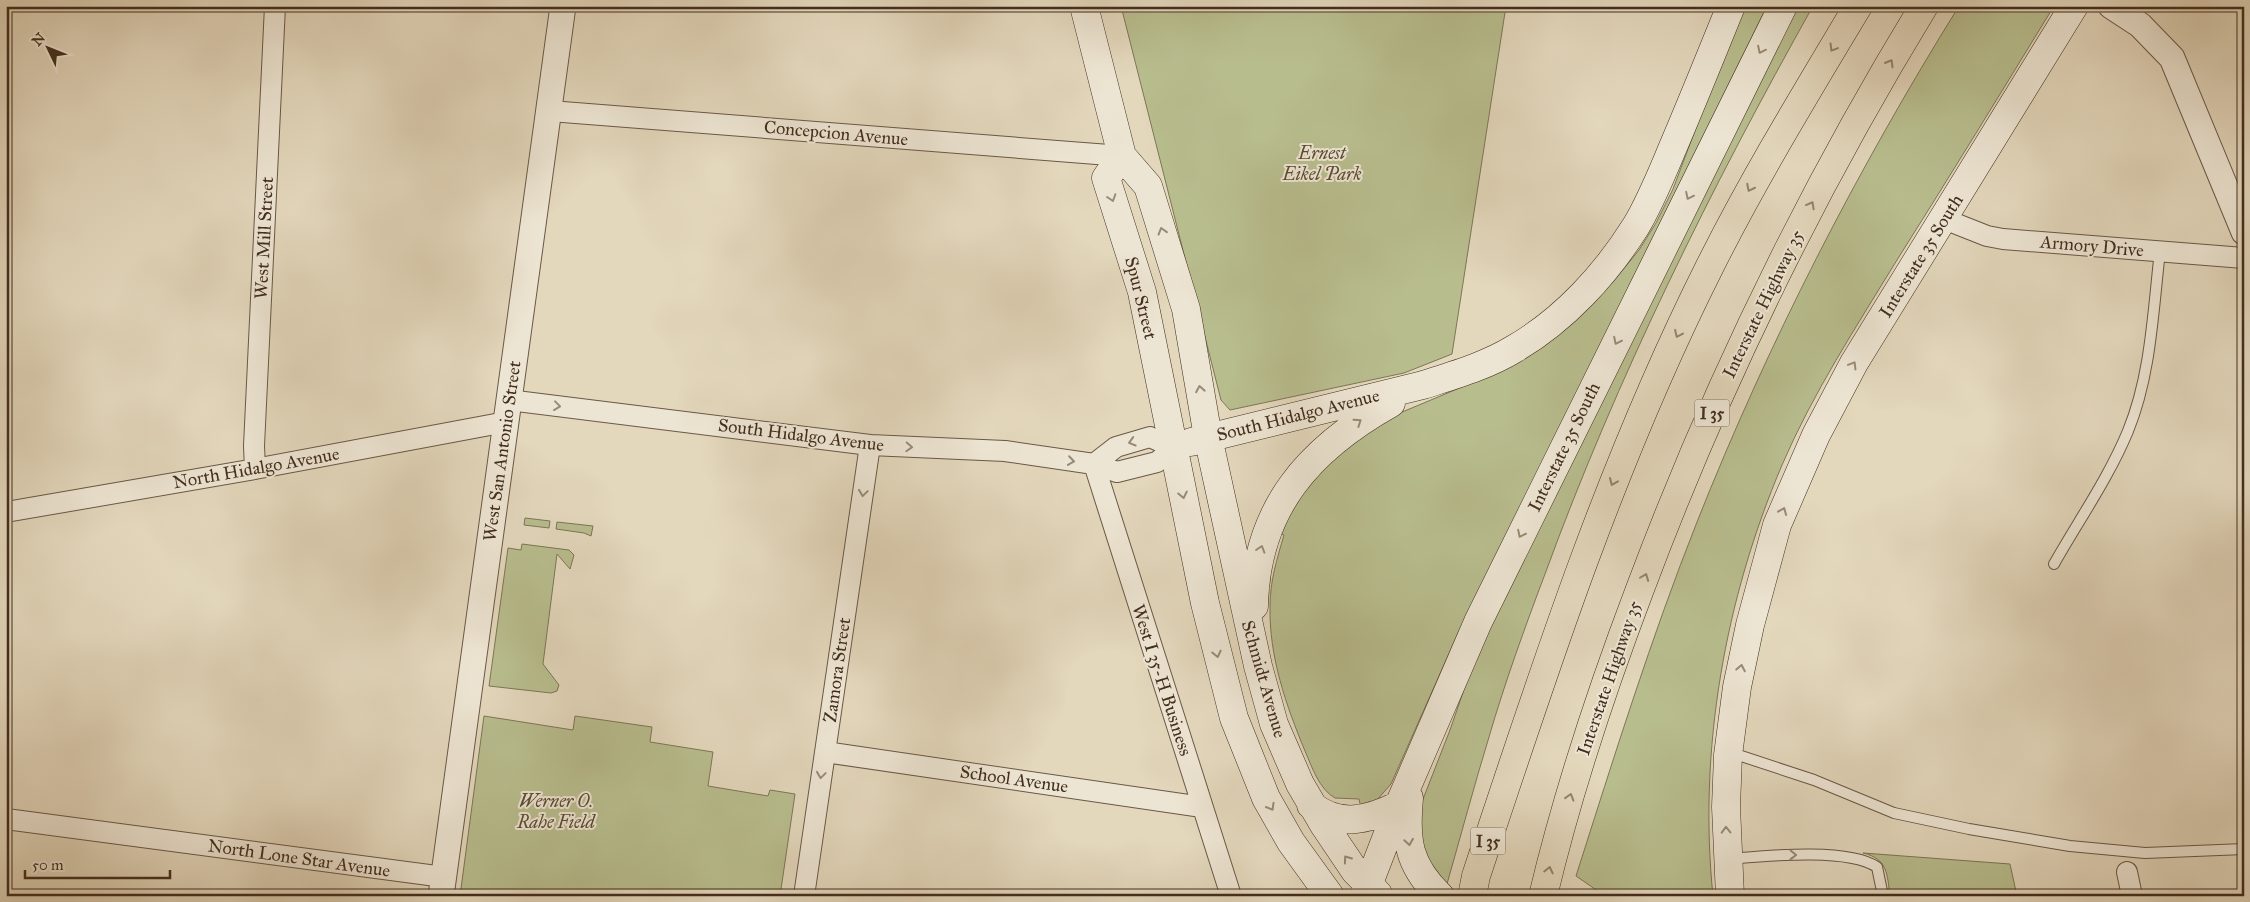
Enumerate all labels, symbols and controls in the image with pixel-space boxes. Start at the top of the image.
north arrow [22,22,72,72]
text: N [29,29,49,50]
one-way arrow [1829,43,1839,52]
one-way arrow [1757,45,1767,54]
one-way arrow [1884,60,1894,69]
street label: Concepcion Avenue [763,116,909,150]
park label: Ernest Eikel Park [1282,142,1362,185]
street label: West Mill Street [250,176,278,300]
one-way arrow [1746,183,1756,192]
one-way arrow [1685,190,1695,199]
street label: Interstate 35 South [1874,190,1968,322]
one-way arrow [1106,193,1116,202]
one-way arrow [1805,201,1815,210]
street label: Interstate Highway 35 [1718,226,1810,382]
one-way arrow [1157,228,1167,236]
street label: Armory Drive [2038,230,2145,261]
street label: Spur Street [1120,254,1162,342]
one-way arrow [1674,329,1685,338]
one-way arrow [1613,336,1623,345]
street label: West San Antonio Street [478,359,526,543]
one-way arrow [1847,362,1857,371]
street label: Interstate 35 South [1523,379,1605,515]
street label: South Hidalgo Avenue [1214,384,1382,447]
one-way arrow [1195,385,1205,393]
road number: I 35 [1694,399,1730,426]
one-way arrow [553,400,561,411]
street label: South Hidalgo Avenue [717,414,885,457]
one-way arrow [1352,419,1361,428]
one-way arrow [1128,437,1137,447]
one-way arrow [905,441,913,452]
street label: North Hidalgo Avenue [171,443,341,494]
one-way arrow [1066,455,1075,465]
one-way arrow [1609,478,1619,486]
one-way arrow [858,489,869,497]
one-way arrow [1178,491,1188,500]
one-way arrow [1777,508,1787,516]
one-way arrow [1517,529,1527,538]
one-way arrow [1256,545,1266,553]
one-way arrow [1639,573,1649,582]
street label: Interstate Highway 35 [1572,597,1647,758]
street label: West I 35-H Business [1127,601,1197,759]
street label: Zamora Street [819,615,855,724]
street label: Schmidt Avenue [1237,618,1291,740]
one-way arrow [1211,650,1222,659]
one-way arrow [1735,664,1746,673]
street label: School Avenue [958,761,1070,797]
one-way arrow [817,771,827,779]
park label: Werner O. Rahe Field [516,790,596,833]
one-way arrow [1564,793,1574,801]
one-way arrow [1265,802,1275,811]
one-way arrow [1721,825,1732,833]
road number: I 35 [1470,828,1506,854]
street label: North Lone Star Avenue [207,834,391,882]
one-way arrow [1403,838,1413,846]
scale bar [25,847,170,879]
one-way arrow [1790,850,1798,860]
one-way arrow [1344,855,1353,865]
text: 50 m [32,856,64,874]
one-way arrow [1543,865,1554,874]

